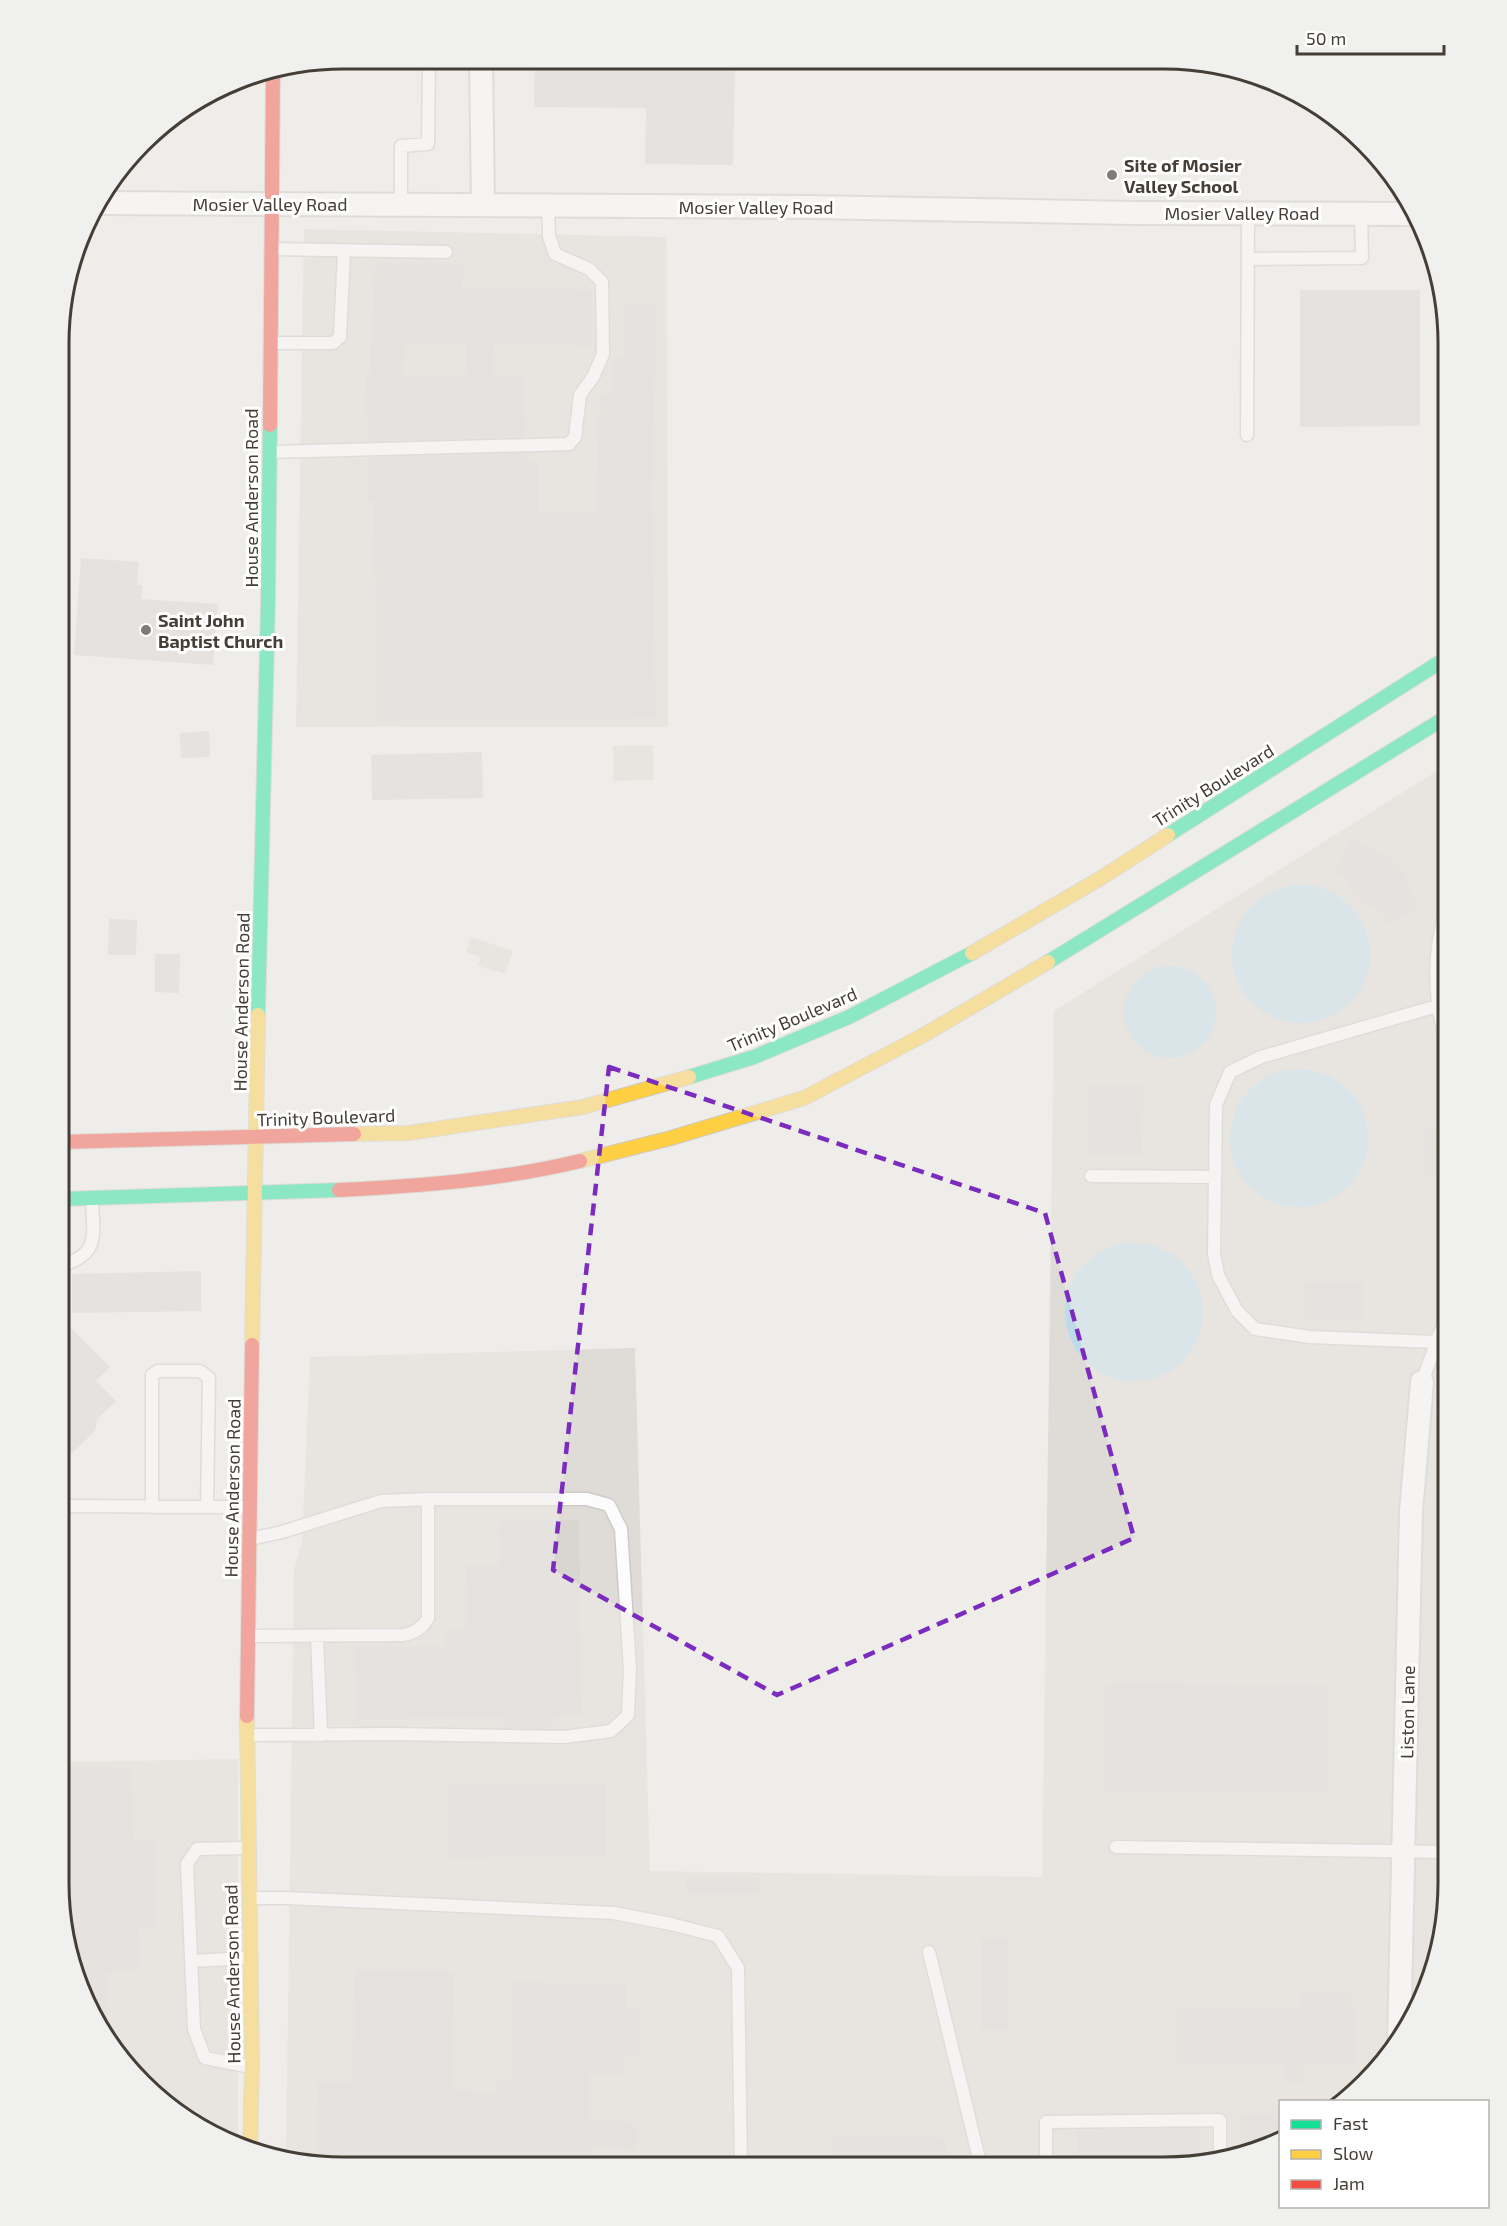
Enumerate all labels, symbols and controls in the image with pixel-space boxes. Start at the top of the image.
scale bar [1297,18,1444,56]
text: 50 m [1306,27,1346,49]
place label: Site of Mosier Valley School [1124,154,1242,197]
marker: Site of Mosier Valley School [1105,168,1119,182]
street label: Mosier Valley Road [193,193,347,215]
street label: Mosier Valley Road [679,196,833,218]
street label: Mosier Valley Road [1165,202,1319,224]
street label: House Anderson Road [240,408,262,588]
place label: Saint John Baptist Church [158,609,283,652]
marker: Saint John Baptist Church [139,623,153,637]
street label: Trinity Boulevard [1148,739,1278,831]
street label: House Anderson Road [228,912,254,1092]
street label: Trinity Boulevard [724,982,860,1056]
street label: Trinity Boulevard [256,1104,396,1130]
street label: House Anderson Road [219,1398,245,1578]
street label: Liston Lane [1395,1665,1419,1759]
street label: House Anderson Road [219,1884,245,2064]
legend [1279,2100,1489,2208]
text: Fast [1333,2112,1368,2134]
text: Slow [1333,2142,1374,2164]
text: Jam [1333,2172,1365,2194]

